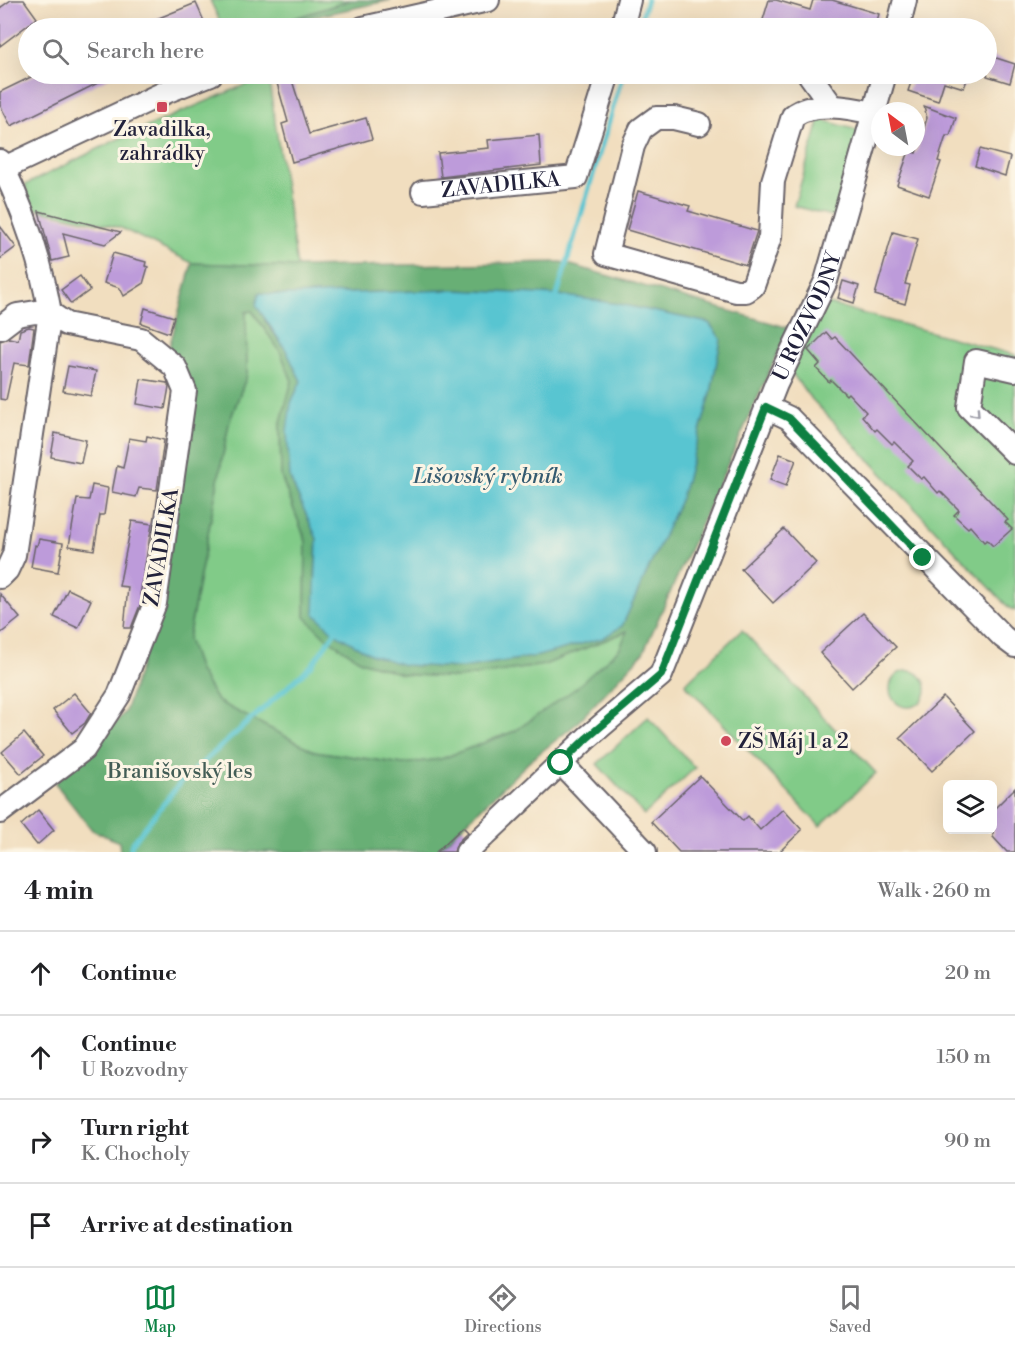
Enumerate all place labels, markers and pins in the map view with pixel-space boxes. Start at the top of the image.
marker: Zavadilka, zahrádky [155,100,169,114]
place label: Zavadilka, zahrádky [113,117,211,167]
place label: ZŠ Máj 1 a 2 [738,726,849,755]
marker: ZŠ Máj 1 a 2 [719,734,733,748]

